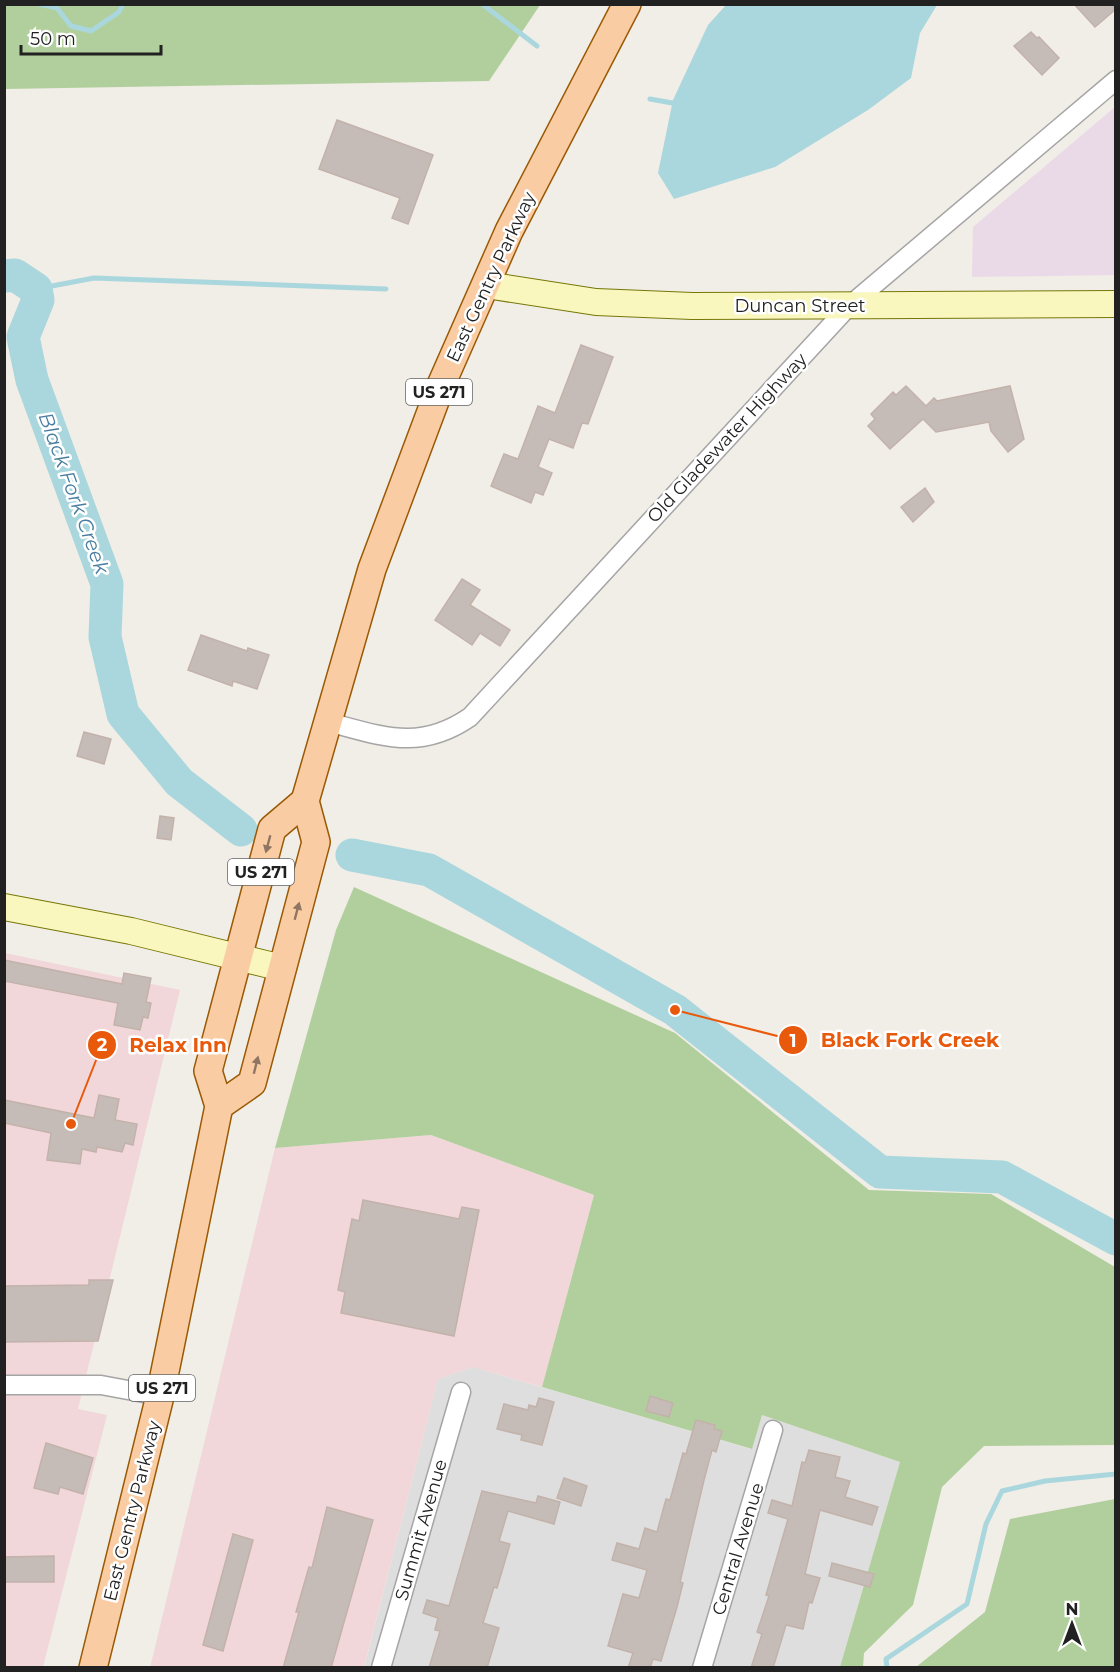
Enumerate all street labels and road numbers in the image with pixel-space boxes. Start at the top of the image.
street label: East Gentry Parkway [442,188,540,366]
street label: Duncan Street [734,295,866,317]
street label: Old Gladewater Highway [642,348,812,528]
road number: US 271 [406,379,472,405]
road number: US 271 [228,859,294,885]
road number: US 271 [129,1375,195,1401]
street label: East Gentry Parkway [99,1418,165,1604]
street label: Summit Avenue [390,1457,452,1603]
street label: Central Avenue [707,1480,769,1618]

